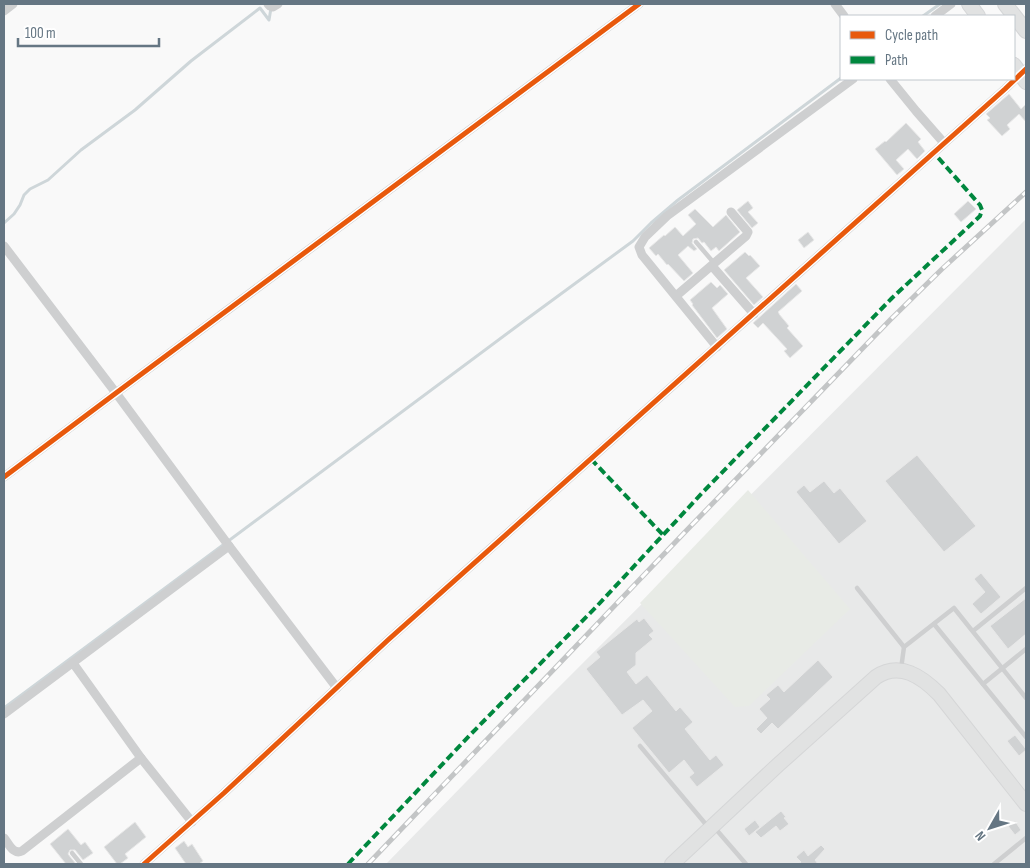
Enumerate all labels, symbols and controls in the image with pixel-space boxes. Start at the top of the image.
scale bar [18,15,159,47]
legend [840,15,1015,80]
text: 100 m [25,24,56,43]
text: Cycle path [885,26,938,45]
text: Path [885,51,908,70]
north arrow [965,803,1015,853]
text: N [971,828,989,844]

